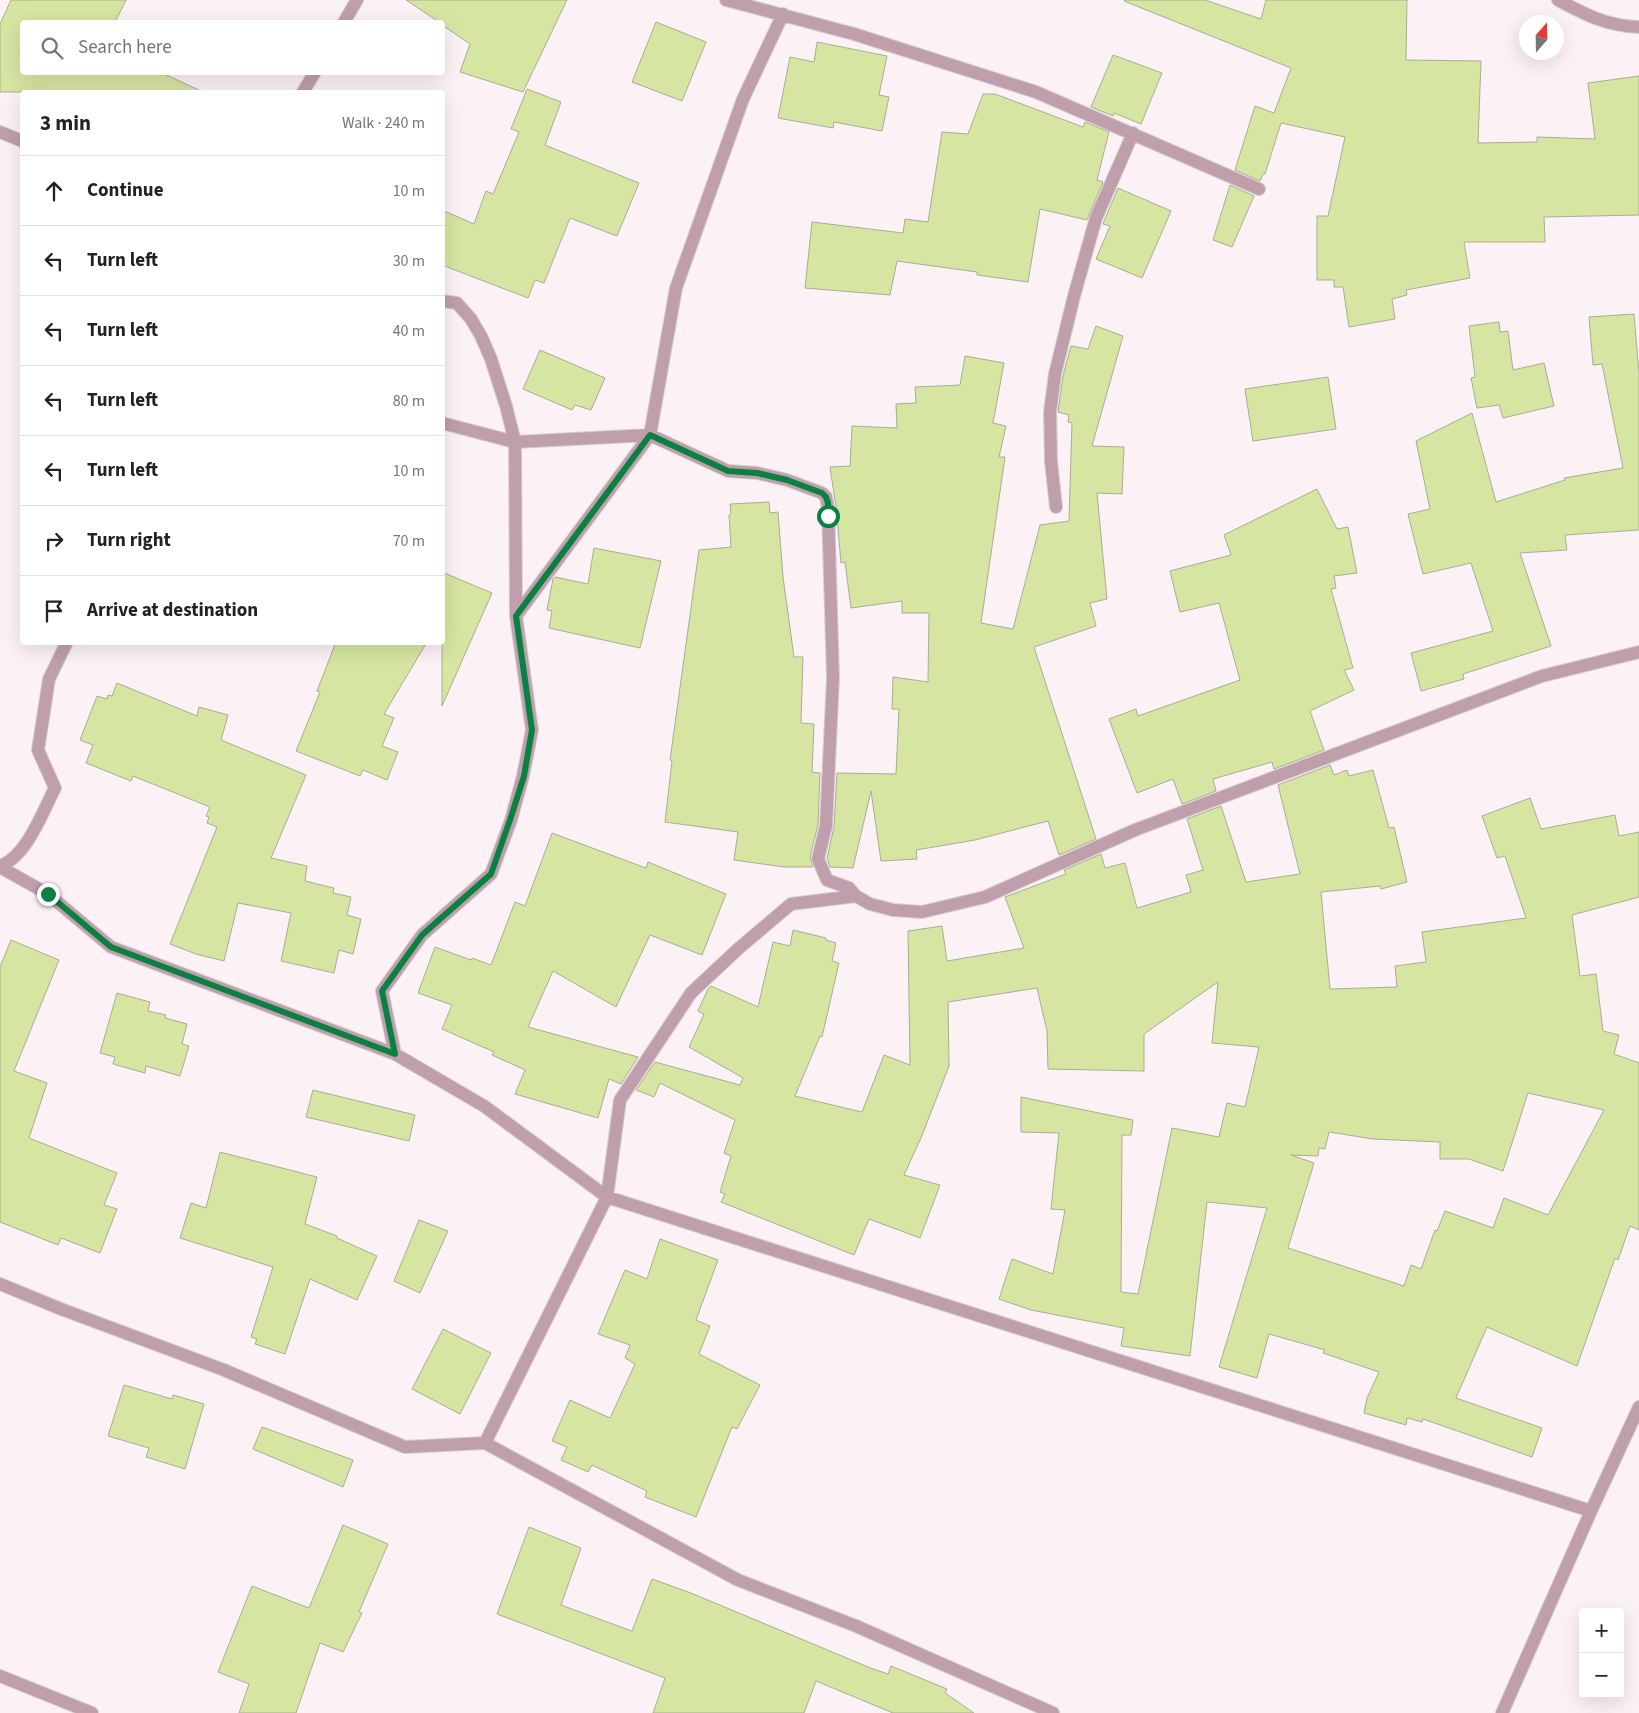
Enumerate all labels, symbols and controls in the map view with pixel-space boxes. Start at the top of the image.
north arrow [1519,15,1564,60]
search box [20,20,445,75]
icon: search [38,34,66,62]
text: Search here [78,34,172,61]
text: 3 min [40,108,91,138]
text: Walk · 240 m [342,112,425,134]
icon: ahead [40,177,68,205]
text: Continue [87,177,164,204]
text: 10 m [393,180,425,202]
icon: left [40,247,68,275]
text: Turn left [87,247,158,274]
text: 30 m [393,250,425,272]
icon: left [40,317,68,345]
text: Turn left [87,317,158,344]
text: 40 m [393,320,425,342]
icon: left [40,387,68,415]
text: Turn left [87,387,158,414]
text: 80 m [393,390,425,412]
icon: left [40,457,68,485]
text: Turn left [87,457,158,484]
text: 10 m [393,460,425,482]
route start [817,505,840,528]
icon: right [40,527,68,555]
text: Turn right [87,527,171,554]
text: 70 m [393,530,425,552]
icon: arrive [40,597,68,625]
text: Arrive at destination [87,597,258,624]
route end [37,883,60,906]
map controls [1579,1608,1624,1698]
button: + [1579,1608,1624,1653]
button: − [1579,1653,1624,1698]

